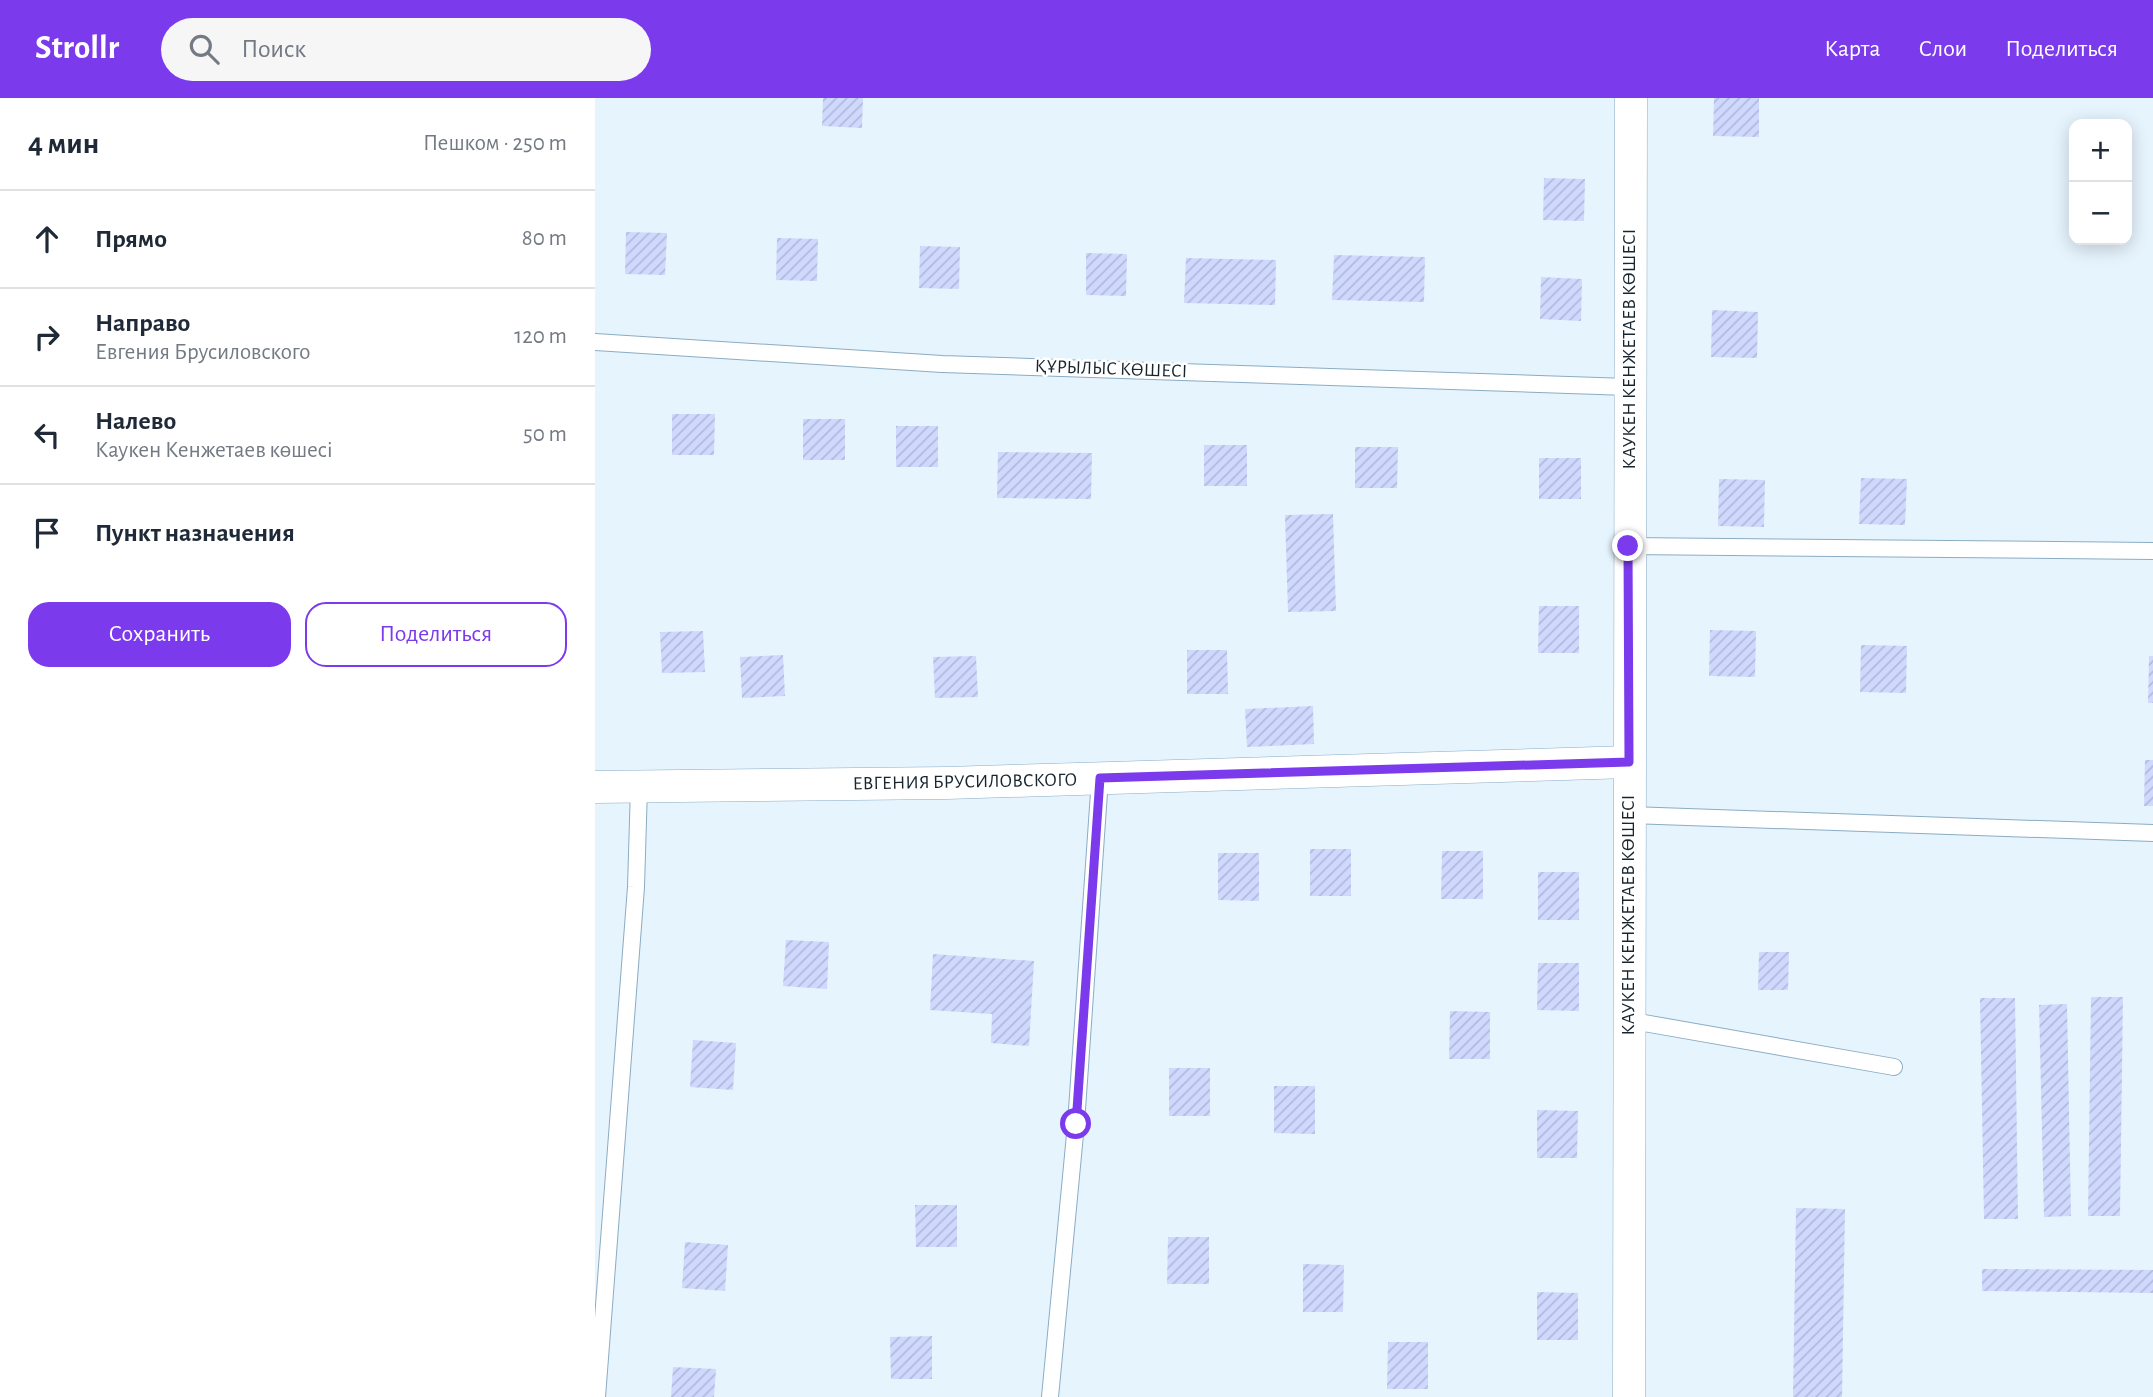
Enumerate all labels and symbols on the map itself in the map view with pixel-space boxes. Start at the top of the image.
street label: КАУКЕН КЕНЖЕТАЕВ КӨШЕСІ [1620,229,1639,469]
street label: ҚҰРЫЛЫС КӨШЕСІ [1034,357,1188,381]
route end [1612,530,1643,561]
street label: ЕВГЕНИЯ БРУСИЛОВСКОГО [853,771,1077,793]
street label: КАУКЕН КЕНЖЕТАЕВ КӨШЕСІ [1619,795,1638,1035]
route start [1060,1108,1091,1139]

